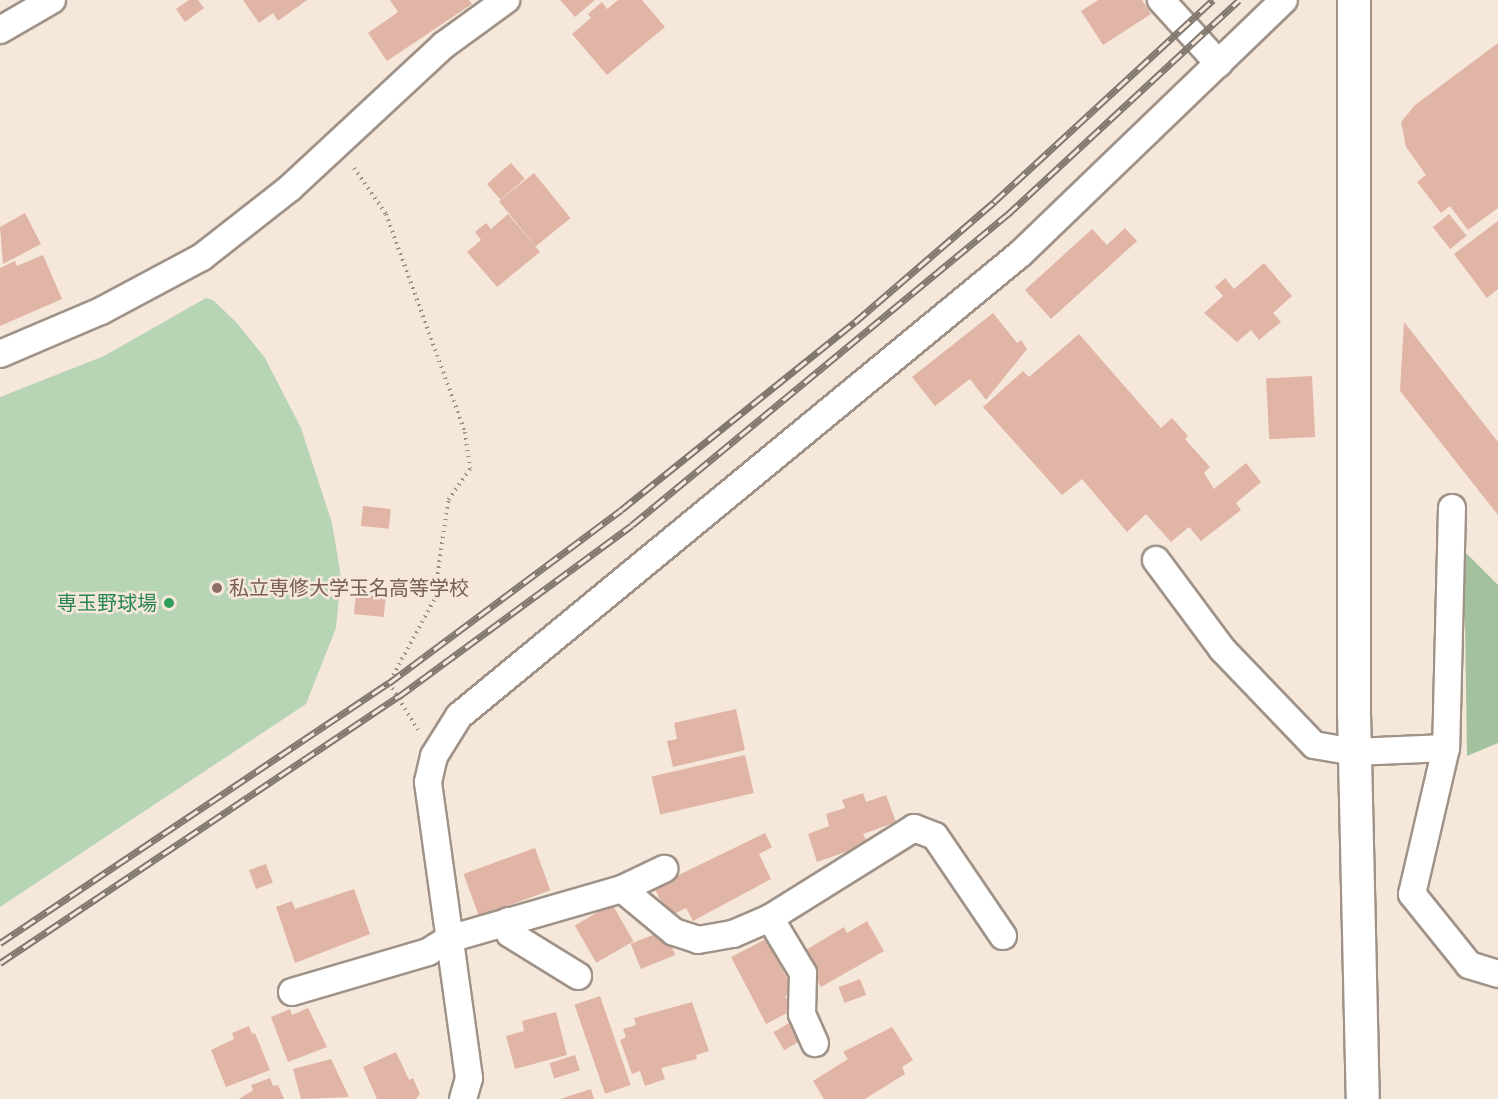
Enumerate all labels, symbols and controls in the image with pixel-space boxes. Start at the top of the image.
place label: 私立専修大学玉名高等学校 [229,576,469,600]
marker: 私立専修大学玉名高等学校 [210,581,224,595]
place label: 専玉野球場 [57,591,157,615]
marker: 専玉野球場 [162,596,176,610]

